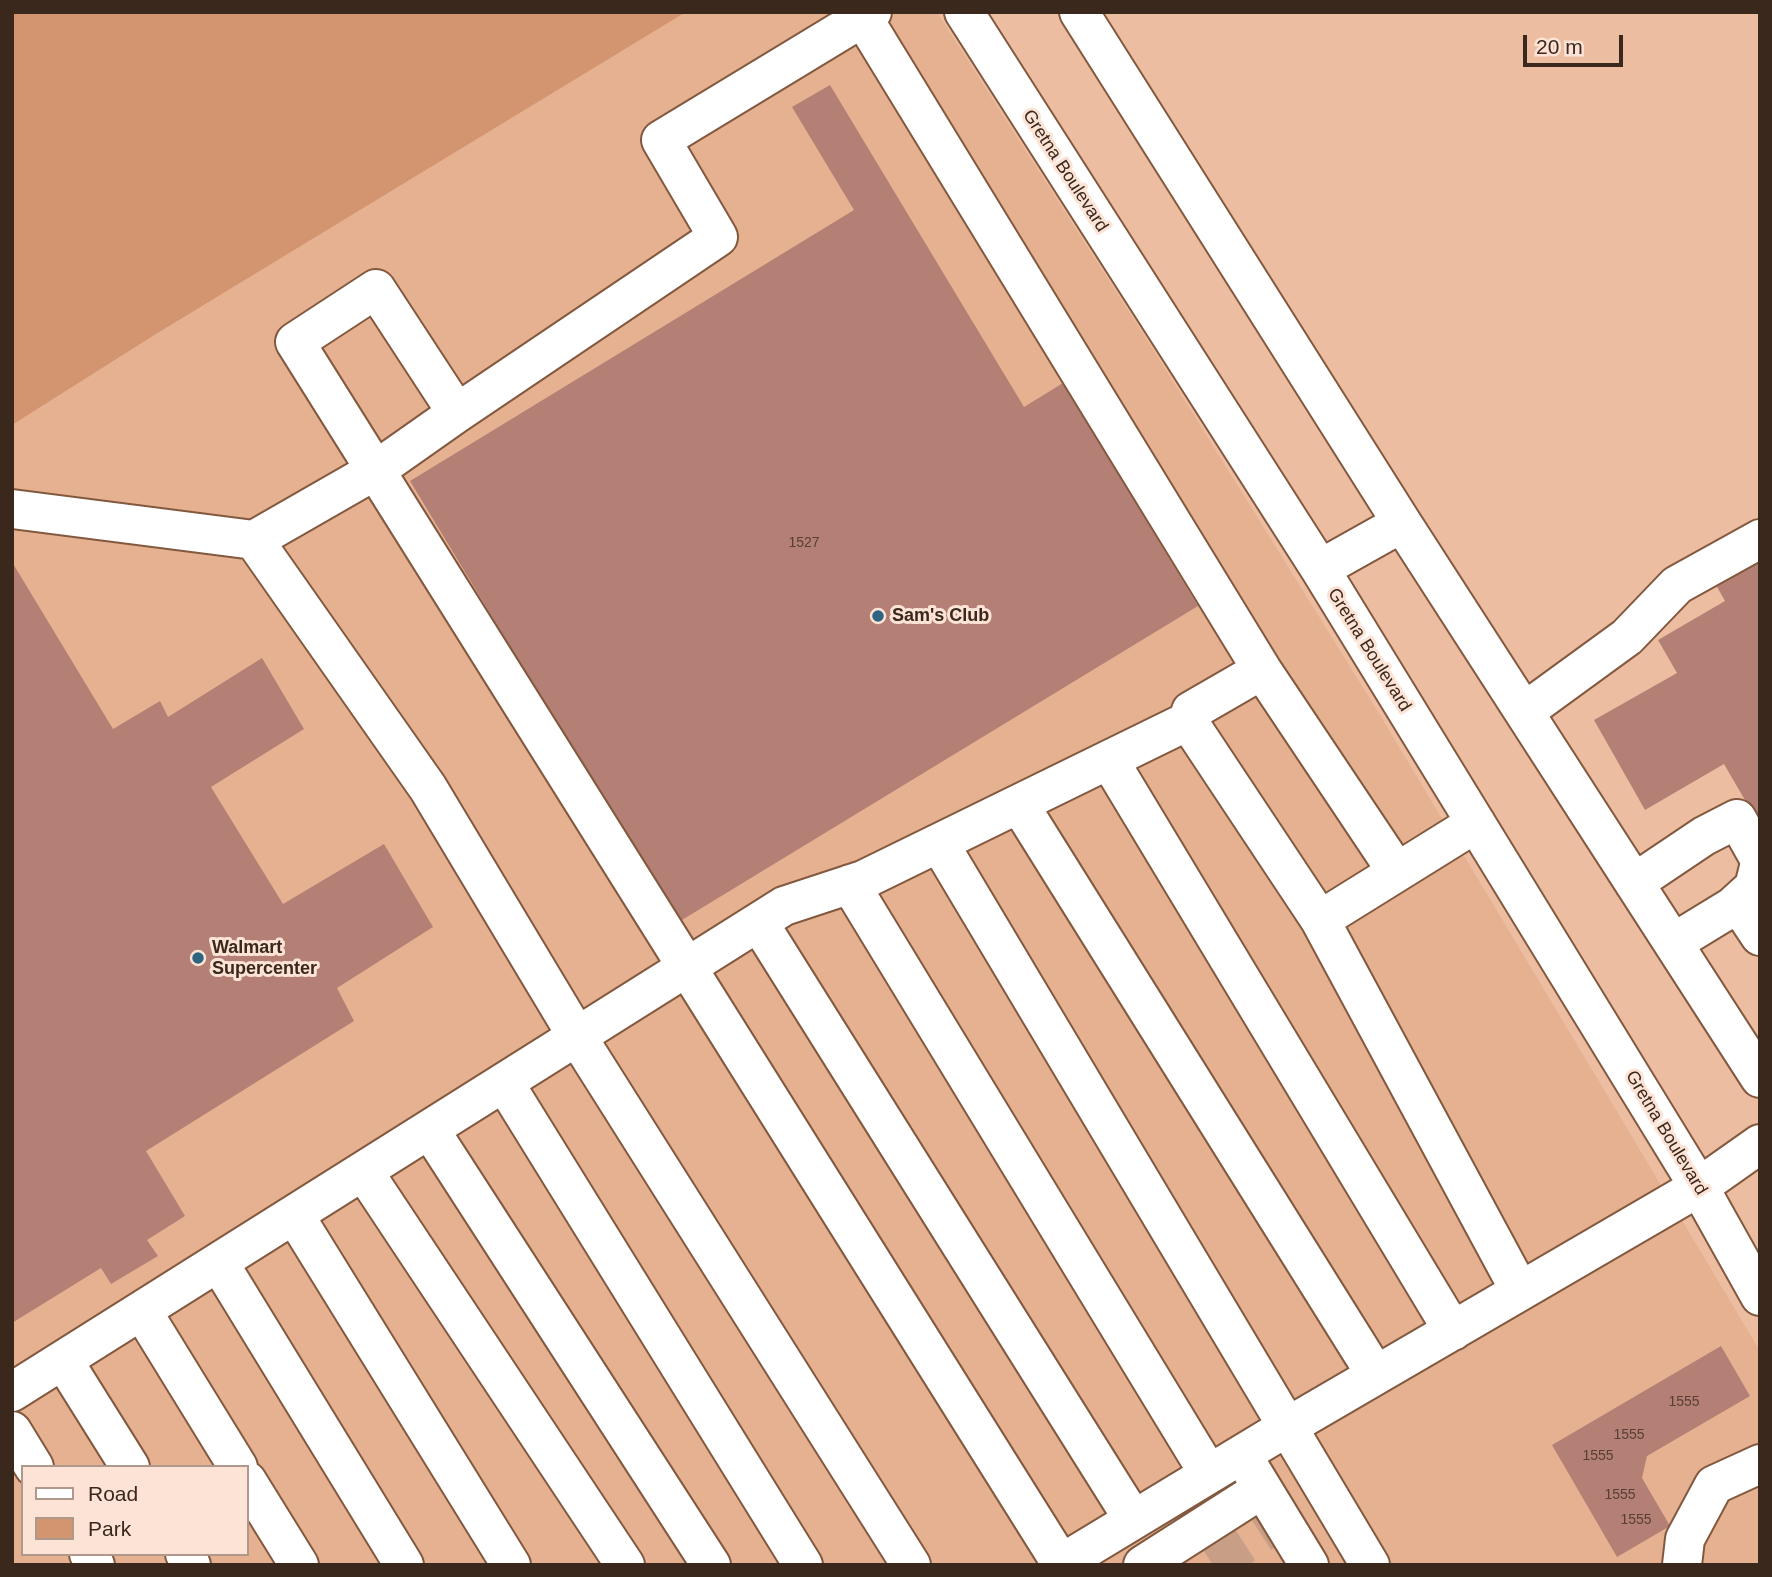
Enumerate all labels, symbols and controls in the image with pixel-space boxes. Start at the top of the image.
scale bar [1527,21,1627,65]
text: 20 m [1536,35,1583,58]
street label: Gretna Boulevard [1018,106,1112,236]
house number: 1527 [788,535,820,551]
street label: Gretna Boulevard [1322,584,1416,716]
place label: Sam's Club [892,605,989,627]
marker: Sam's Club [870,608,886,624]
place label: Walmart Supercenter [212,937,317,979]
marker: Walmart Supercenter [190,950,206,966]
street label: Gretna Boulevard [1620,1067,1712,1199]
house number: 1555 [1668,1394,1700,1410]
house number: 1555 [1613,1427,1645,1443]
house number: 1555 [1582,1448,1614,1464]
legend [21,1465,248,1556]
text: Road [88,1482,138,1505]
house number: 1555 [1604,1487,1636,1503]
house number: 1555 [1620,1512,1652,1528]
text: Park [88,1517,131,1540]

